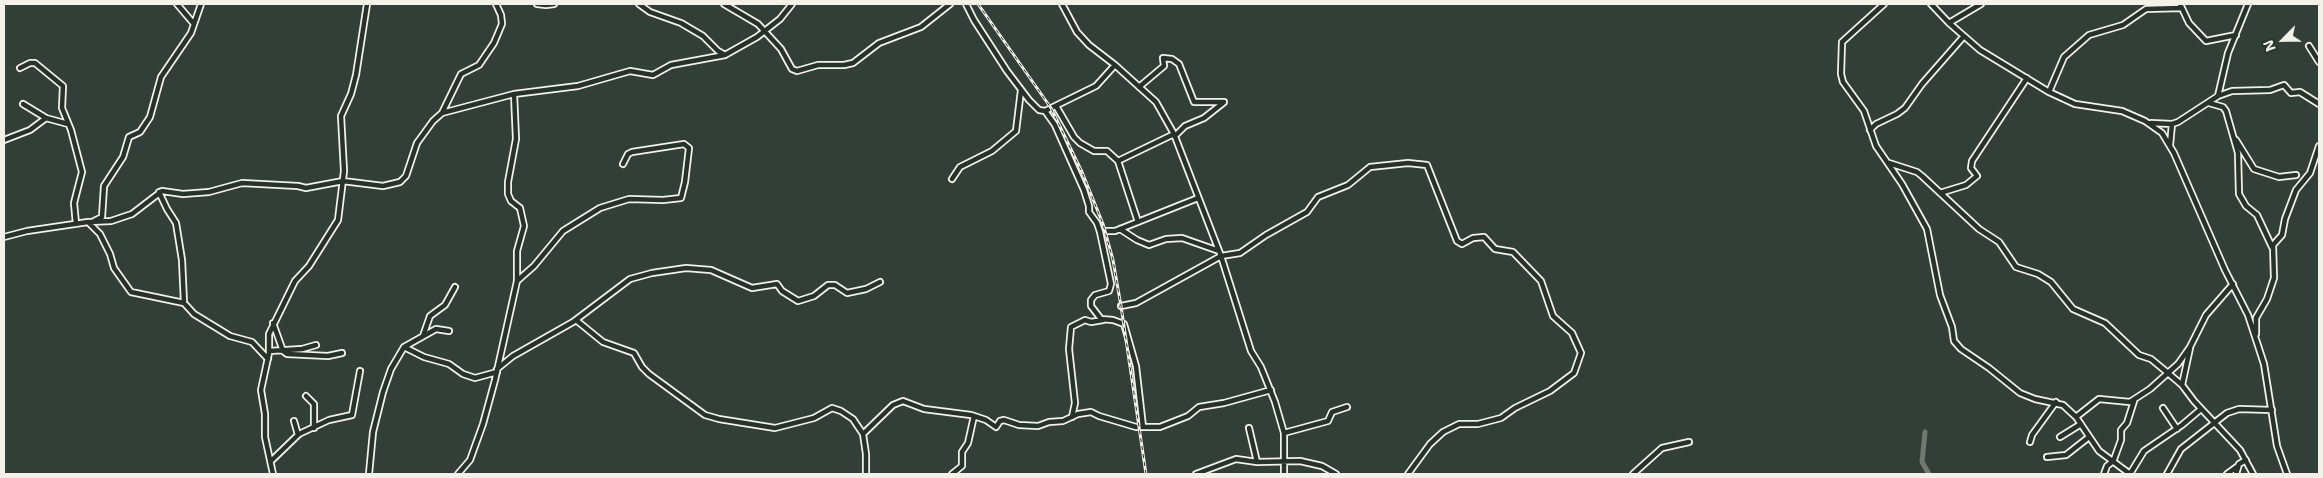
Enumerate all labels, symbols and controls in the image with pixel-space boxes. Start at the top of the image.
north arrow [2258,15,2308,65]
text: N [2259,37,2280,54]

